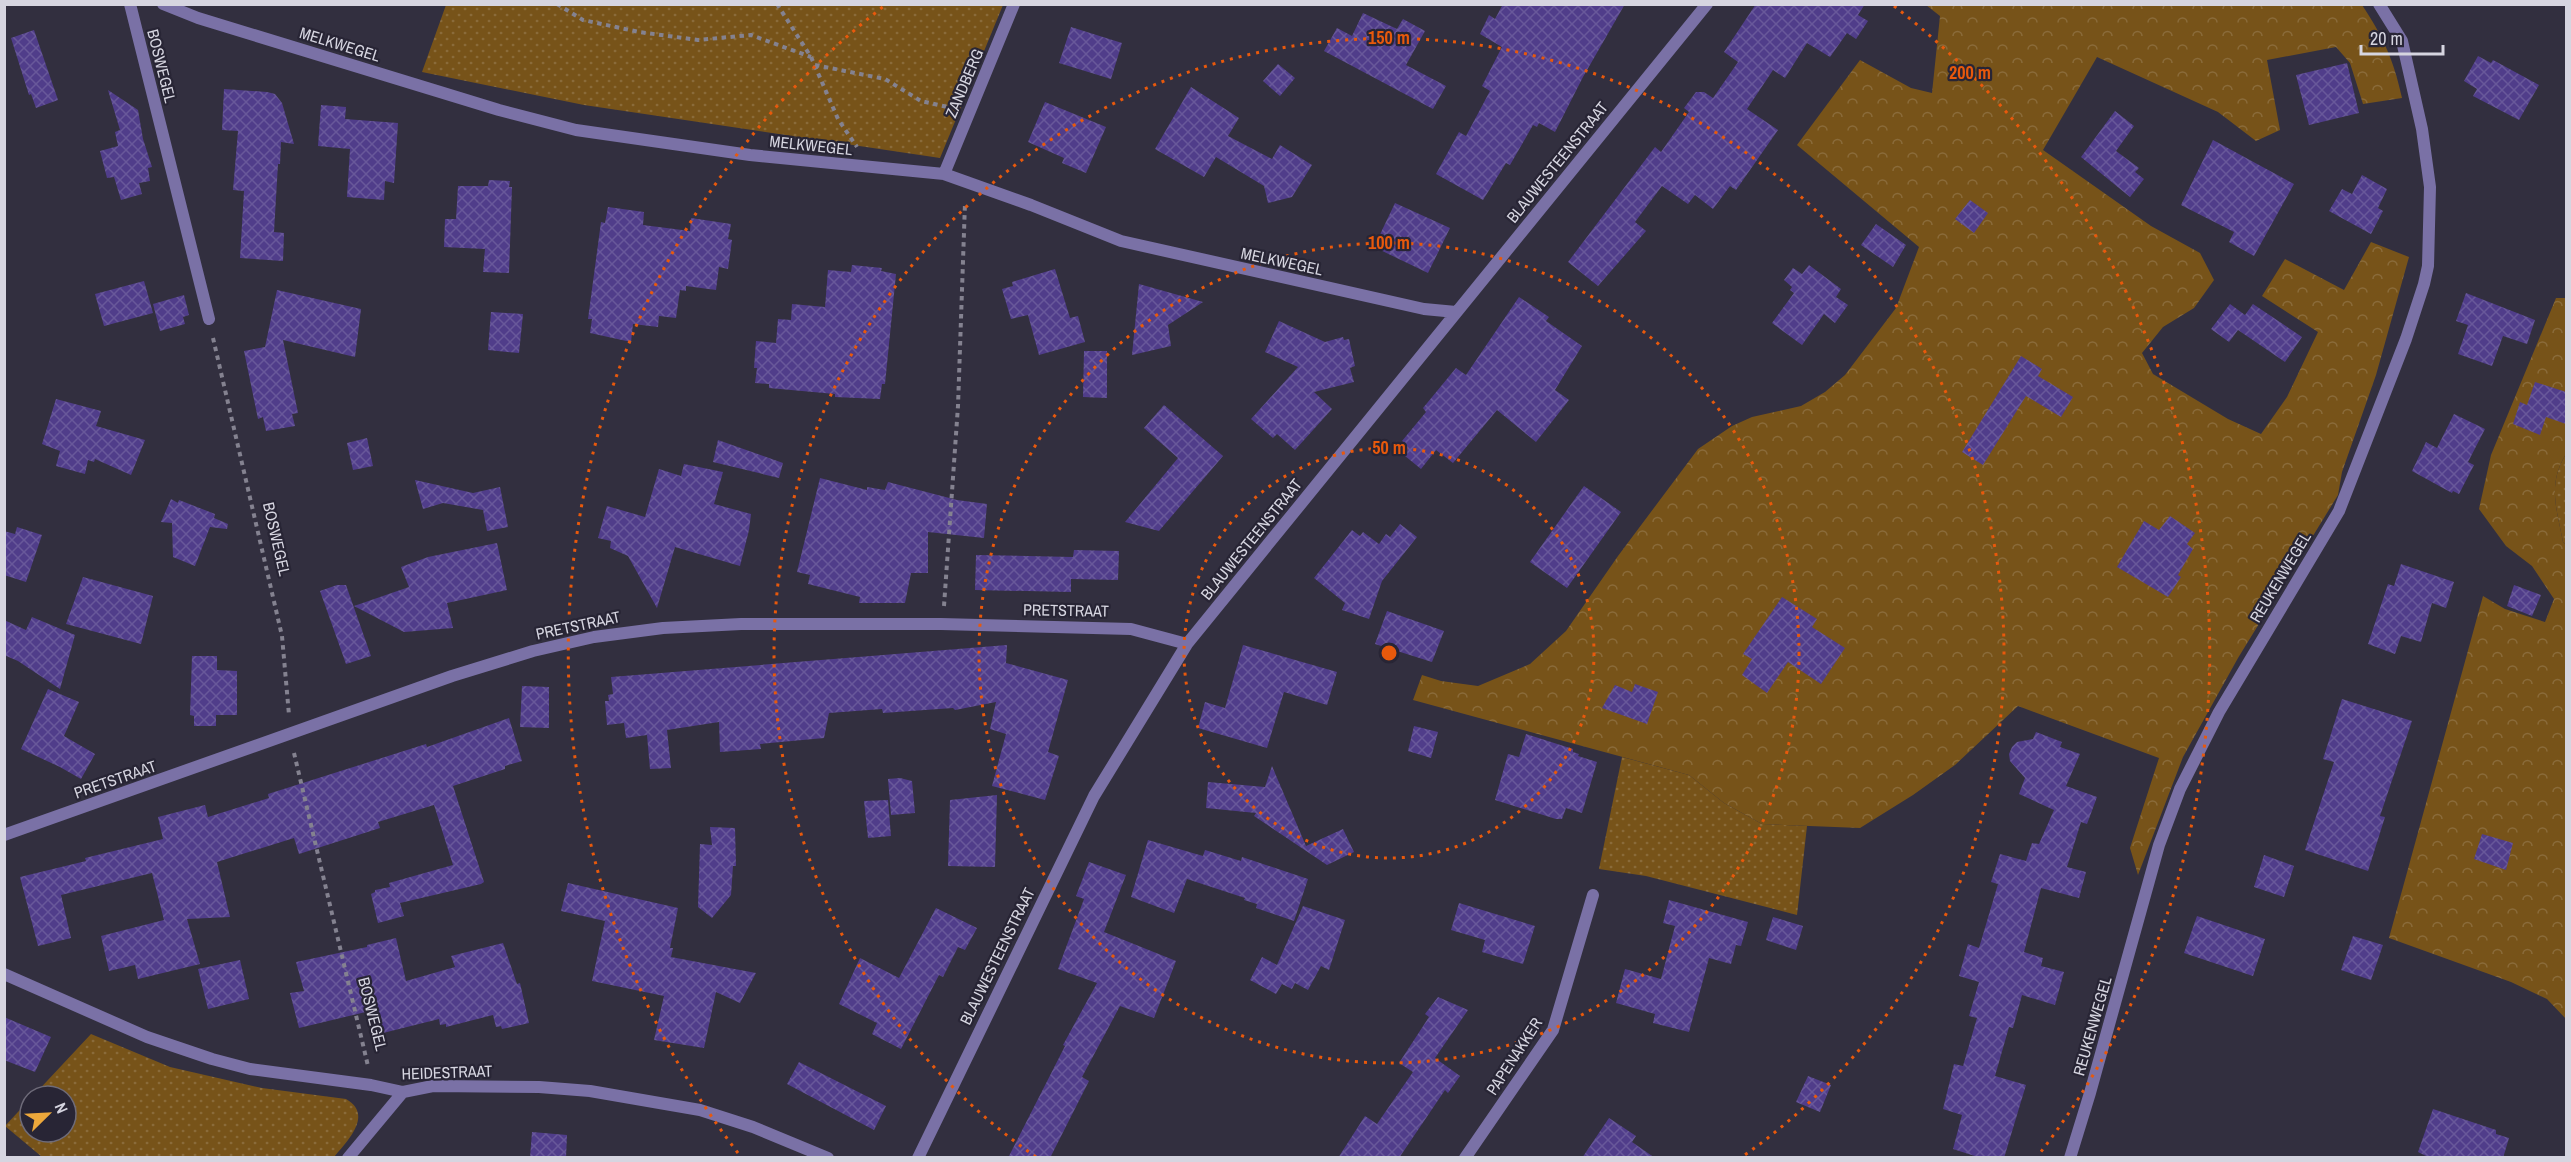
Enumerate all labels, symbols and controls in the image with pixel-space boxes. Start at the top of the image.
scale bar [2361,18,2444,56]
street label: MELKWEGEL [297,21,384,67]
text: 150 m [1368,25,1410,50]
text: 20 m [2370,26,2403,51]
street label: BOSWEGEL [142,27,182,106]
street label: ZANDBERG [940,45,988,121]
text: 200 m [1949,60,1991,85]
street label: BLAUWESTEENSTRAAT [1501,97,1613,227]
street label: MELKWEGEL [769,130,854,160]
text: 100 m [1368,230,1410,255]
street label: MELKWEGEL [1239,242,1326,281]
text: 50 m [1372,435,1406,460]
street label: BLAUWESTEENSTRAAT [1195,474,1307,604]
street label: BOSWEGEL [258,500,296,579]
street label: REUKENWEGEL [2244,527,2316,626]
street label: PRETSTRAAT [1023,598,1109,622]
street label: PRETSTRAAT [534,605,622,645]
centre of rings [1379,643,1399,663]
street label: PRETSTRAAT [71,755,159,803]
street label: BLAUWESTEENSTRAAT [954,884,1040,1028]
street label: REUKENWEGEL [2067,973,2117,1078]
street label: BOSWEGEL [353,975,393,1054]
street label: PAPENAKKER [1481,1013,1547,1099]
street label: HEIDESTRAAT [401,1059,493,1085]
north arrow [18,1084,78,1144]
text: N [50,1099,74,1117]

